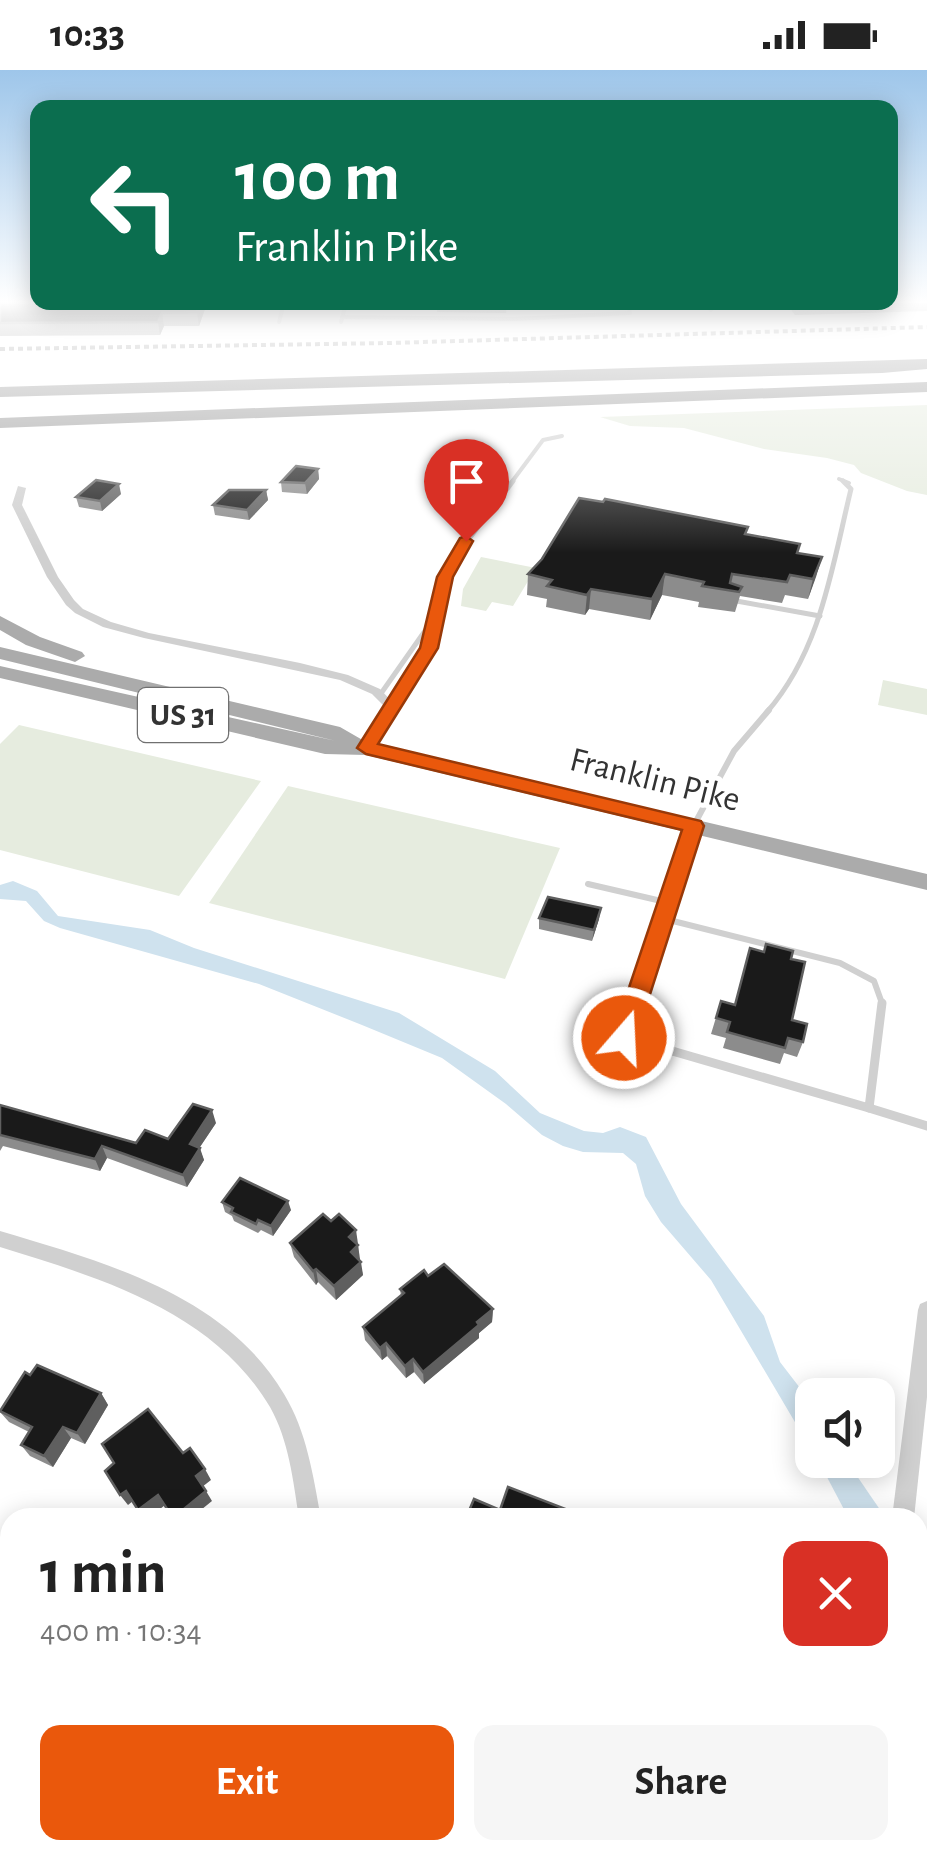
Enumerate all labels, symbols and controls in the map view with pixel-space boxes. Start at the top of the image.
text: 10:33 [50,16,125,54]
icon: left [70,140,200,270]
text: 100 m [235,143,400,213]
text: Franklin Pike [235,225,459,270]
pin [424,439,509,542]
icon: arrive [439,454,494,509]
road number: US 31 [138,688,228,742]
street label: Franklin Pike [566,742,744,818]
position arrow [572,986,676,1090]
map controls [795,1378,895,1478]
button: sound [795,1378,895,1478]
button: close [783,1541,888,1646]
text: 1 min [40,1544,166,1604]
text: 400 m · 10:34 [40,1615,202,1647]
button: Exit [40,1725,454,1840]
button: Share [474,1725,888,1840]

